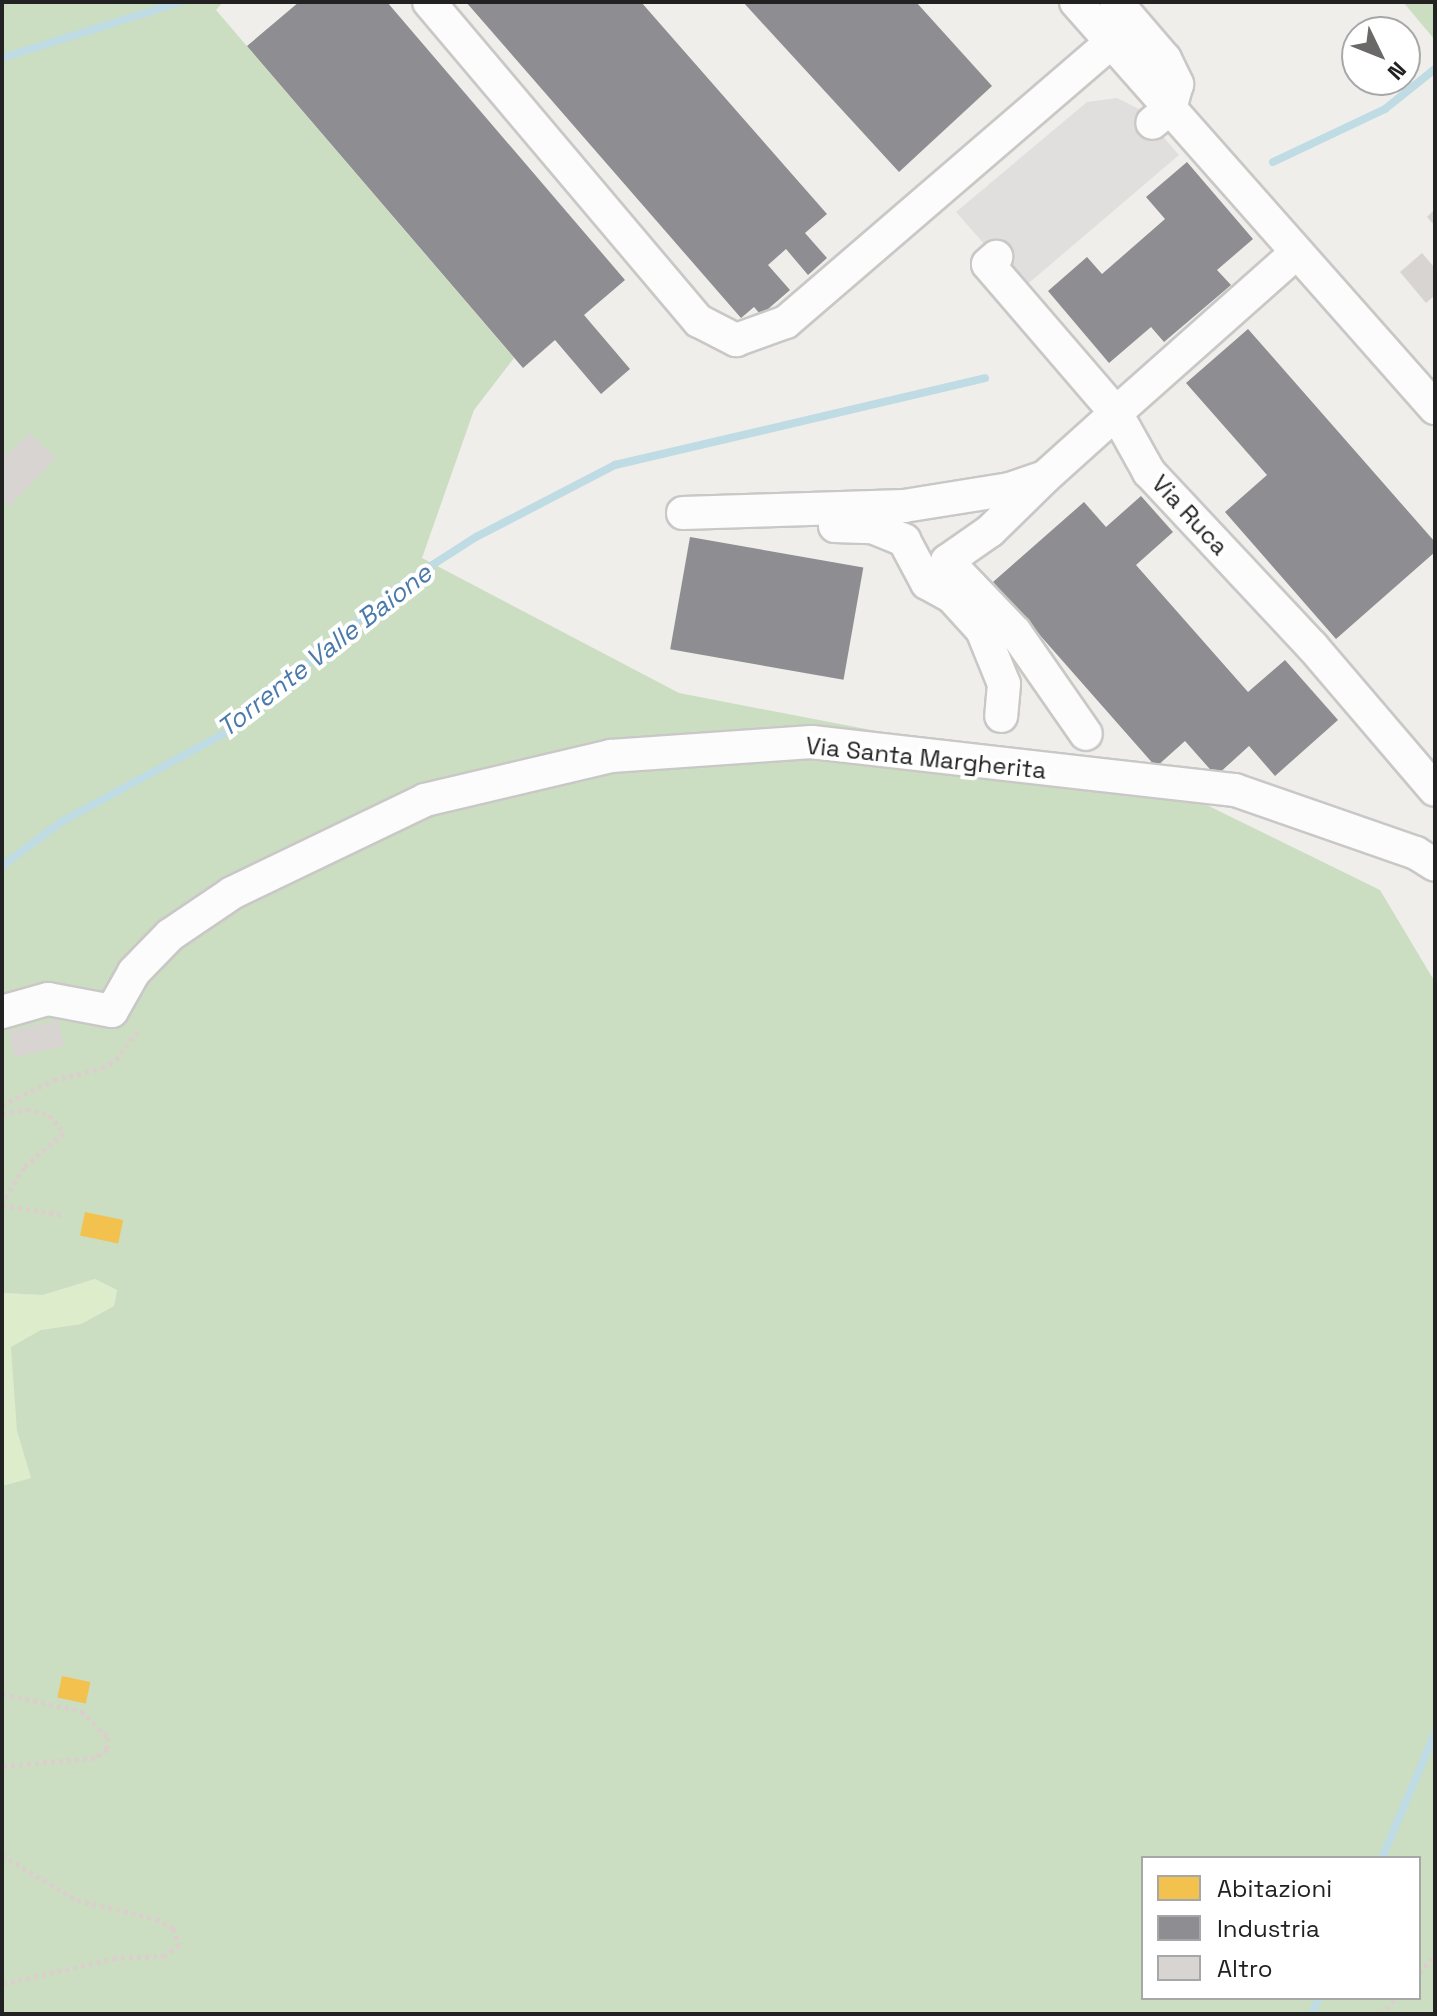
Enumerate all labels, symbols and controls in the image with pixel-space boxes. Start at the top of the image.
north arrow [1341,16,1421,96]
text: N [1382,56,1412,86]
street label: Via Ruca [1146,469,1234,561]
water label: Torrente Valle Baione [212,558,438,744]
street label: Via Santa Margherita [804,731,1048,785]
legend [1141,1856,1421,2000]
text: Abitazioni [1217,1873,1332,1904]
text: Industria [1217,1913,1320,1944]
text: Altro [1217,1953,1273,1984]

